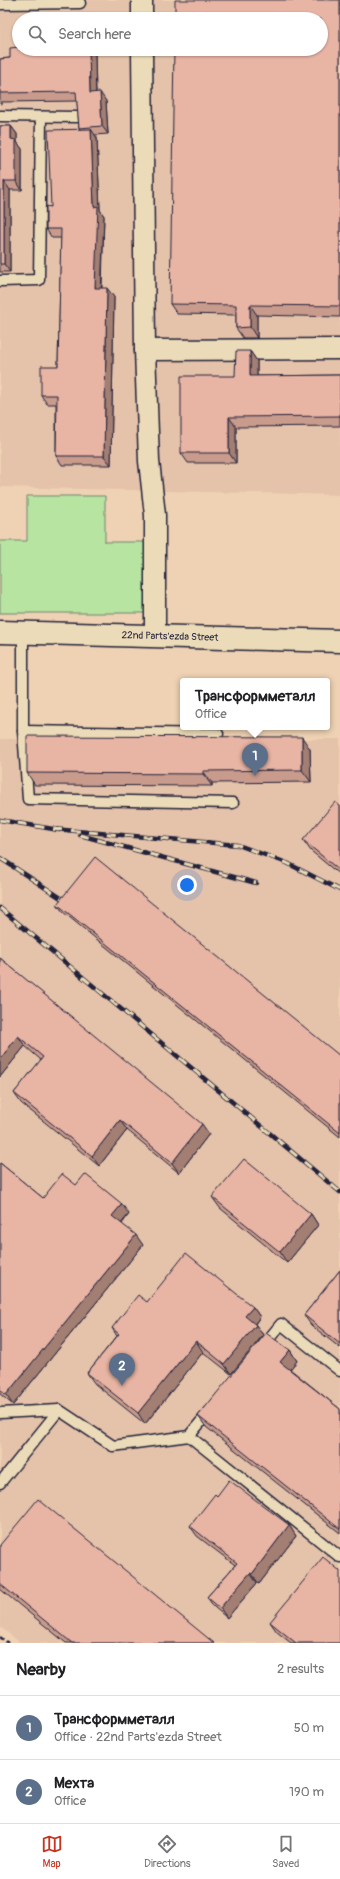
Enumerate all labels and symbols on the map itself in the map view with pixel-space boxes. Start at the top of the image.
street label: 22nd Parts'ezda Street [121,629,219,644]
pin: 1 [242,743,268,776]
your location [177,875,197,895]
pin: 2 [109,1353,135,1386]

